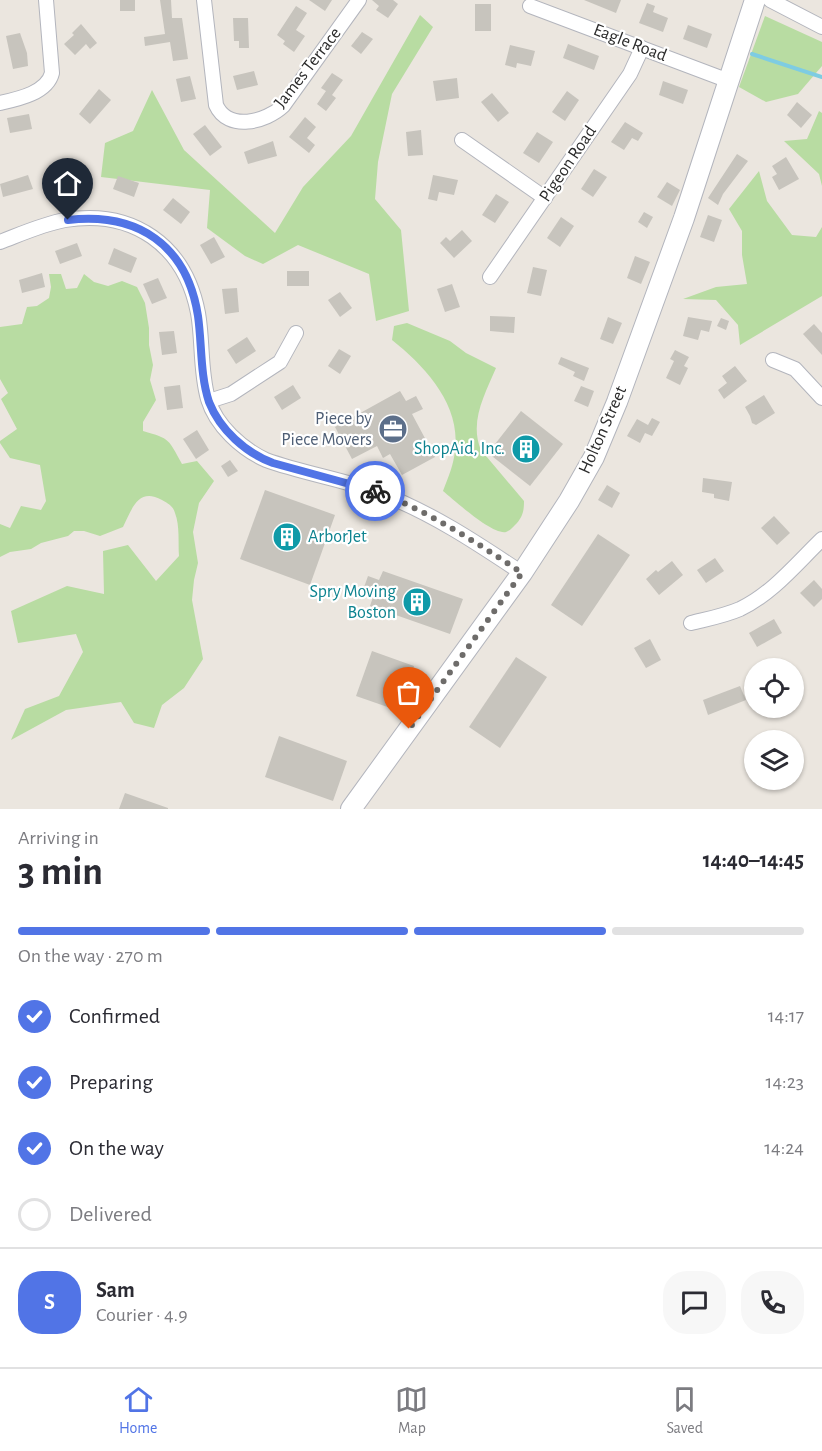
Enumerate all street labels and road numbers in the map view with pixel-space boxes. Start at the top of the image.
street label: Eagle Road [591,21,669,65]
street label: James Terrace [271,24,345,112]
street label: Pigeon Road [536,123,600,205]
street label: Holton Street [576,383,630,477]

